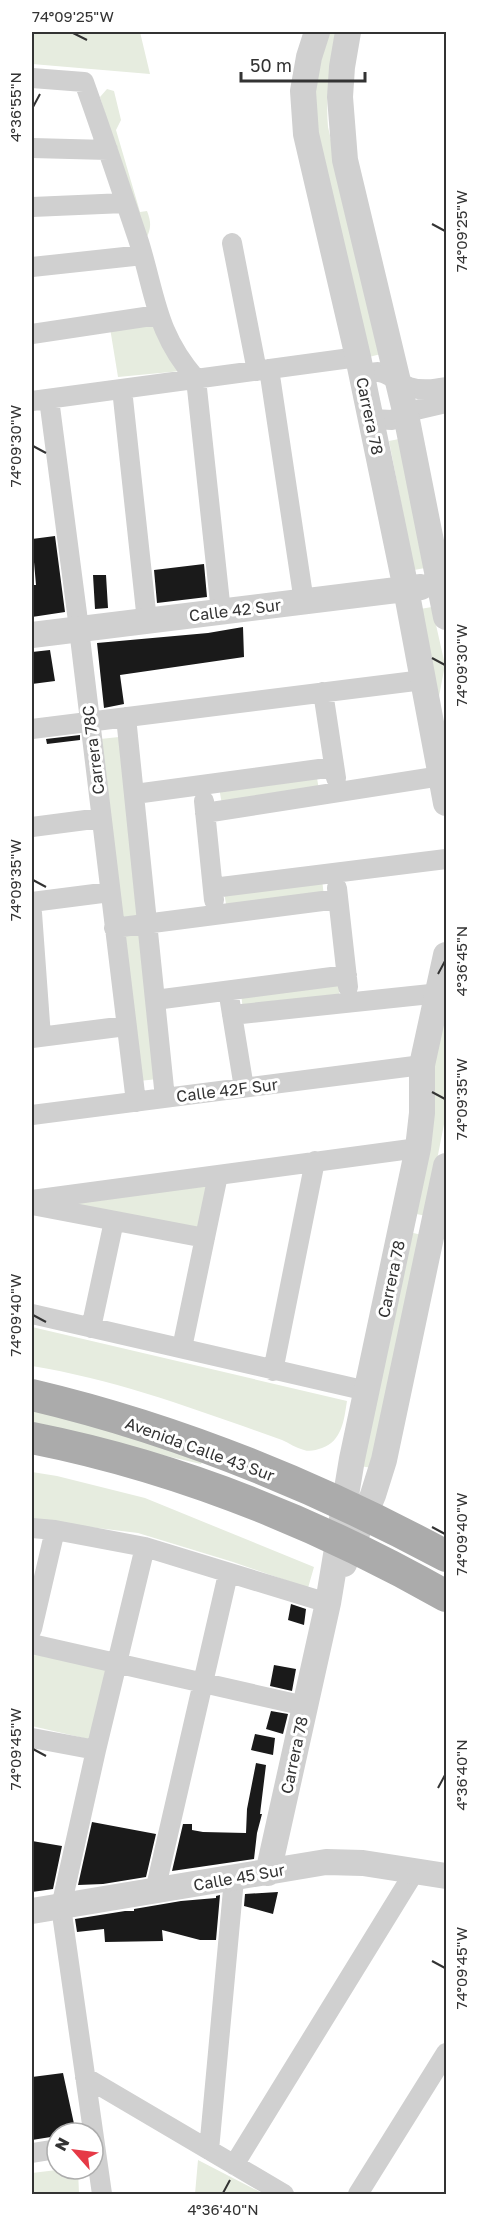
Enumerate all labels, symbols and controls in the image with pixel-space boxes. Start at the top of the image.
text: 74°09'25"W [32,7,114,25]
scale bar [241,45,366,83]
text: 50 m [250,54,292,76]
text: 4°36'55"N [6,72,24,142]
text: 74°09'25"W [452,190,470,272]
street label: Carrera 78 [352,375,388,457]
text: 74°09'30"W [6,405,24,487]
street label: Calle 42 Sur [188,594,282,626]
text: 74°09'30"W [452,624,470,706]
street label: Carrera 78C [78,704,108,796]
text: 74°09'35"W [6,839,24,921]
text: 4°36'45"N [452,926,470,996]
text: 74°09'35"W [452,1058,470,1140]
street label: Calle 42F Sur [175,1074,279,1106]
street label: Carrera 78 [373,1238,409,1320]
text: 74°09'40"W [6,1274,24,1356]
street label: Avenida Calle 43 Sur [123,1413,277,1485]
text: 74°09'40"W [452,1493,470,1575]
text: 74°09'45"W [6,1708,24,1790]
street label: Carrera 78 [276,1714,312,1796]
text: 4°36'40"N [452,1739,470,1811]
street label: Calle 45 Sur [192,1859,286,1895]
text: 74°09'45"W [452,1927,470,2009]
north arrow [45,2121,105,2181]
text: N [50,2134,73,2154]
text: 4°36'40"N [187,2200,259,2218]

